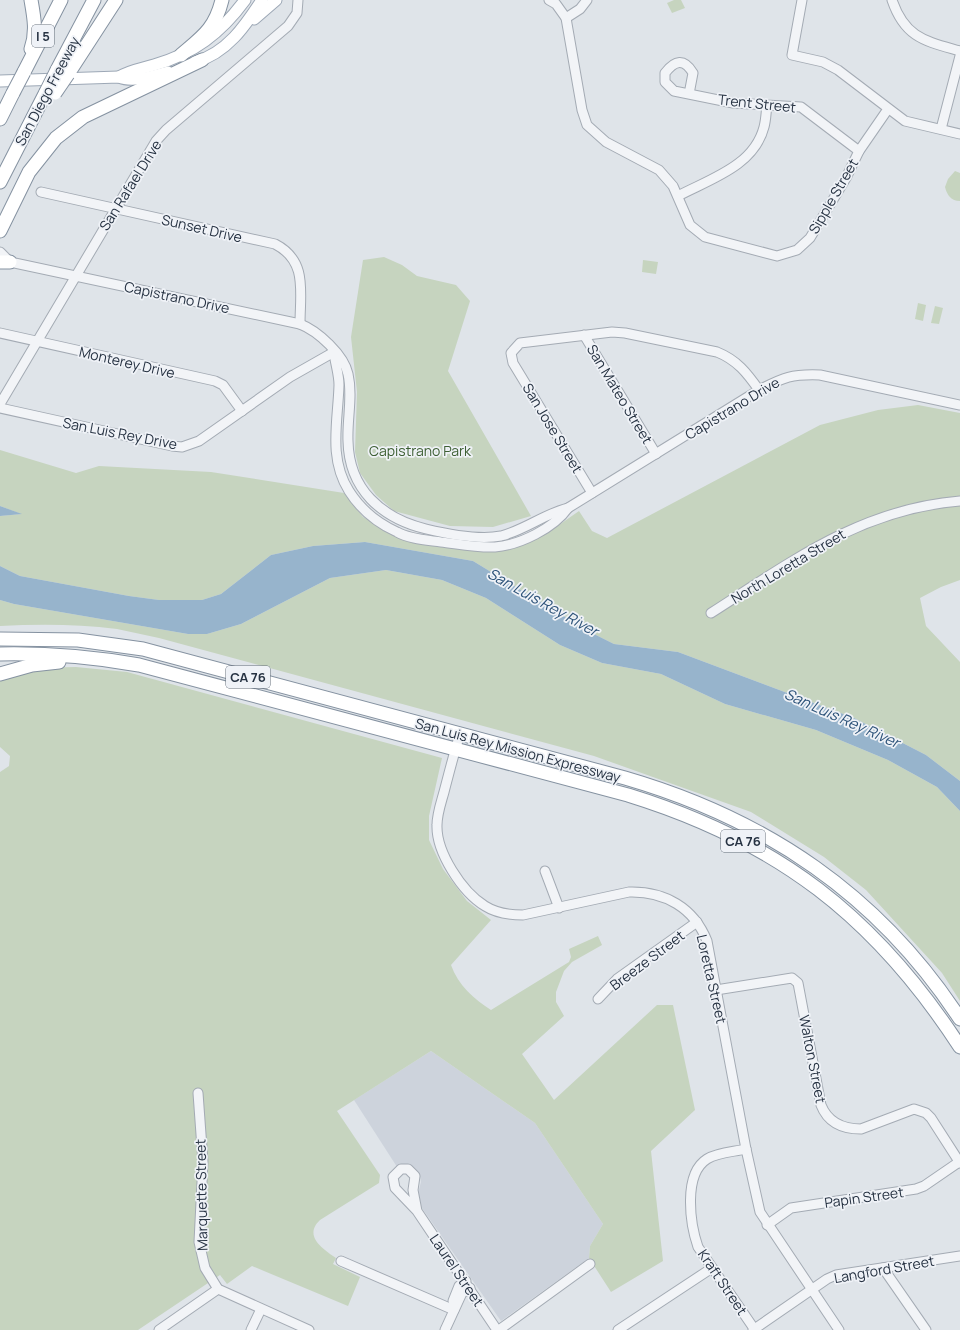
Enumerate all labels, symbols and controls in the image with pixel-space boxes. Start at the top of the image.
road number: I 5 [32,25,54,47]
street label: San Diego Freeway [10,33,84,149]
street label: Trent Street [717,89,797,117]
street label: San Rafael Drive [94,136,166,234]
street label: Sipple Street [804,155,862,237]
street label: Sunset Drive [160,210,244,246]
street label: Capistrano Drive [123,277,231,317]
street label: San Mateo Street [583,341,657,448]
street label: Monterey Drive [77,342,177,382]
street label: Capistrano Drive [681,372,783,444]
street label: San Jose Street [519,380,588,477]
street label: San Luis Rey Drive [61,413,179,453]
park label: Capistrano Park [369,441,472,460]
street label: North Loretta Street [727,524,849,608]
water label: San Luis Rey River [484,563,605,642]
road number: CA 76 [226,666,270,688]
water label: San Luis Rey River [781,683,905,754]
street label: San Luis Rey Mission Expressway [413,713,623,787]
road number: CA 76 [721,830,765,852]
street label: Breeze Street [606,925,688,994]
street label: Loretta Street [693,933,732,1026]
street label: Walton Street [795,1013,831,1105]
street label: Marquette Street [191,1139,211,1251]
street label: Papin Street [823,1182,905,1212]
street label: Laurel Street [426,1230,488,1310]
street label: Kraft Street [694,1245,752,1319]
street label: Langford Street [832,1251,936,1287]

